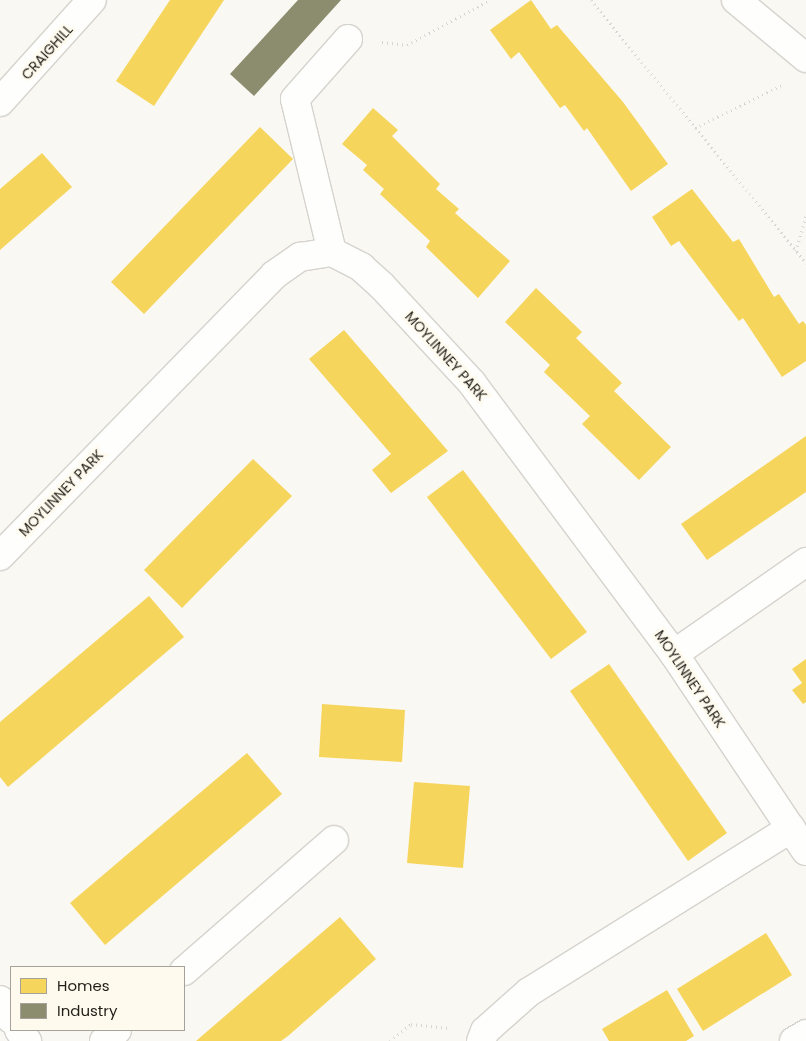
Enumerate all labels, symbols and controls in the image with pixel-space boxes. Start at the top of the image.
street label: CRAIGHILL [18,21,76,83]
street label: MOYLINNEY PARK [402,308,490,404]
street label: MOYLINNEY PARK [15,446,107,540]
street label: MOYLINNEY PARK [651,627,729,731]
legend [10,966,185,1031]
text: Homes [57,975,110,996]
text: Industry [57,1000,117,1021]

